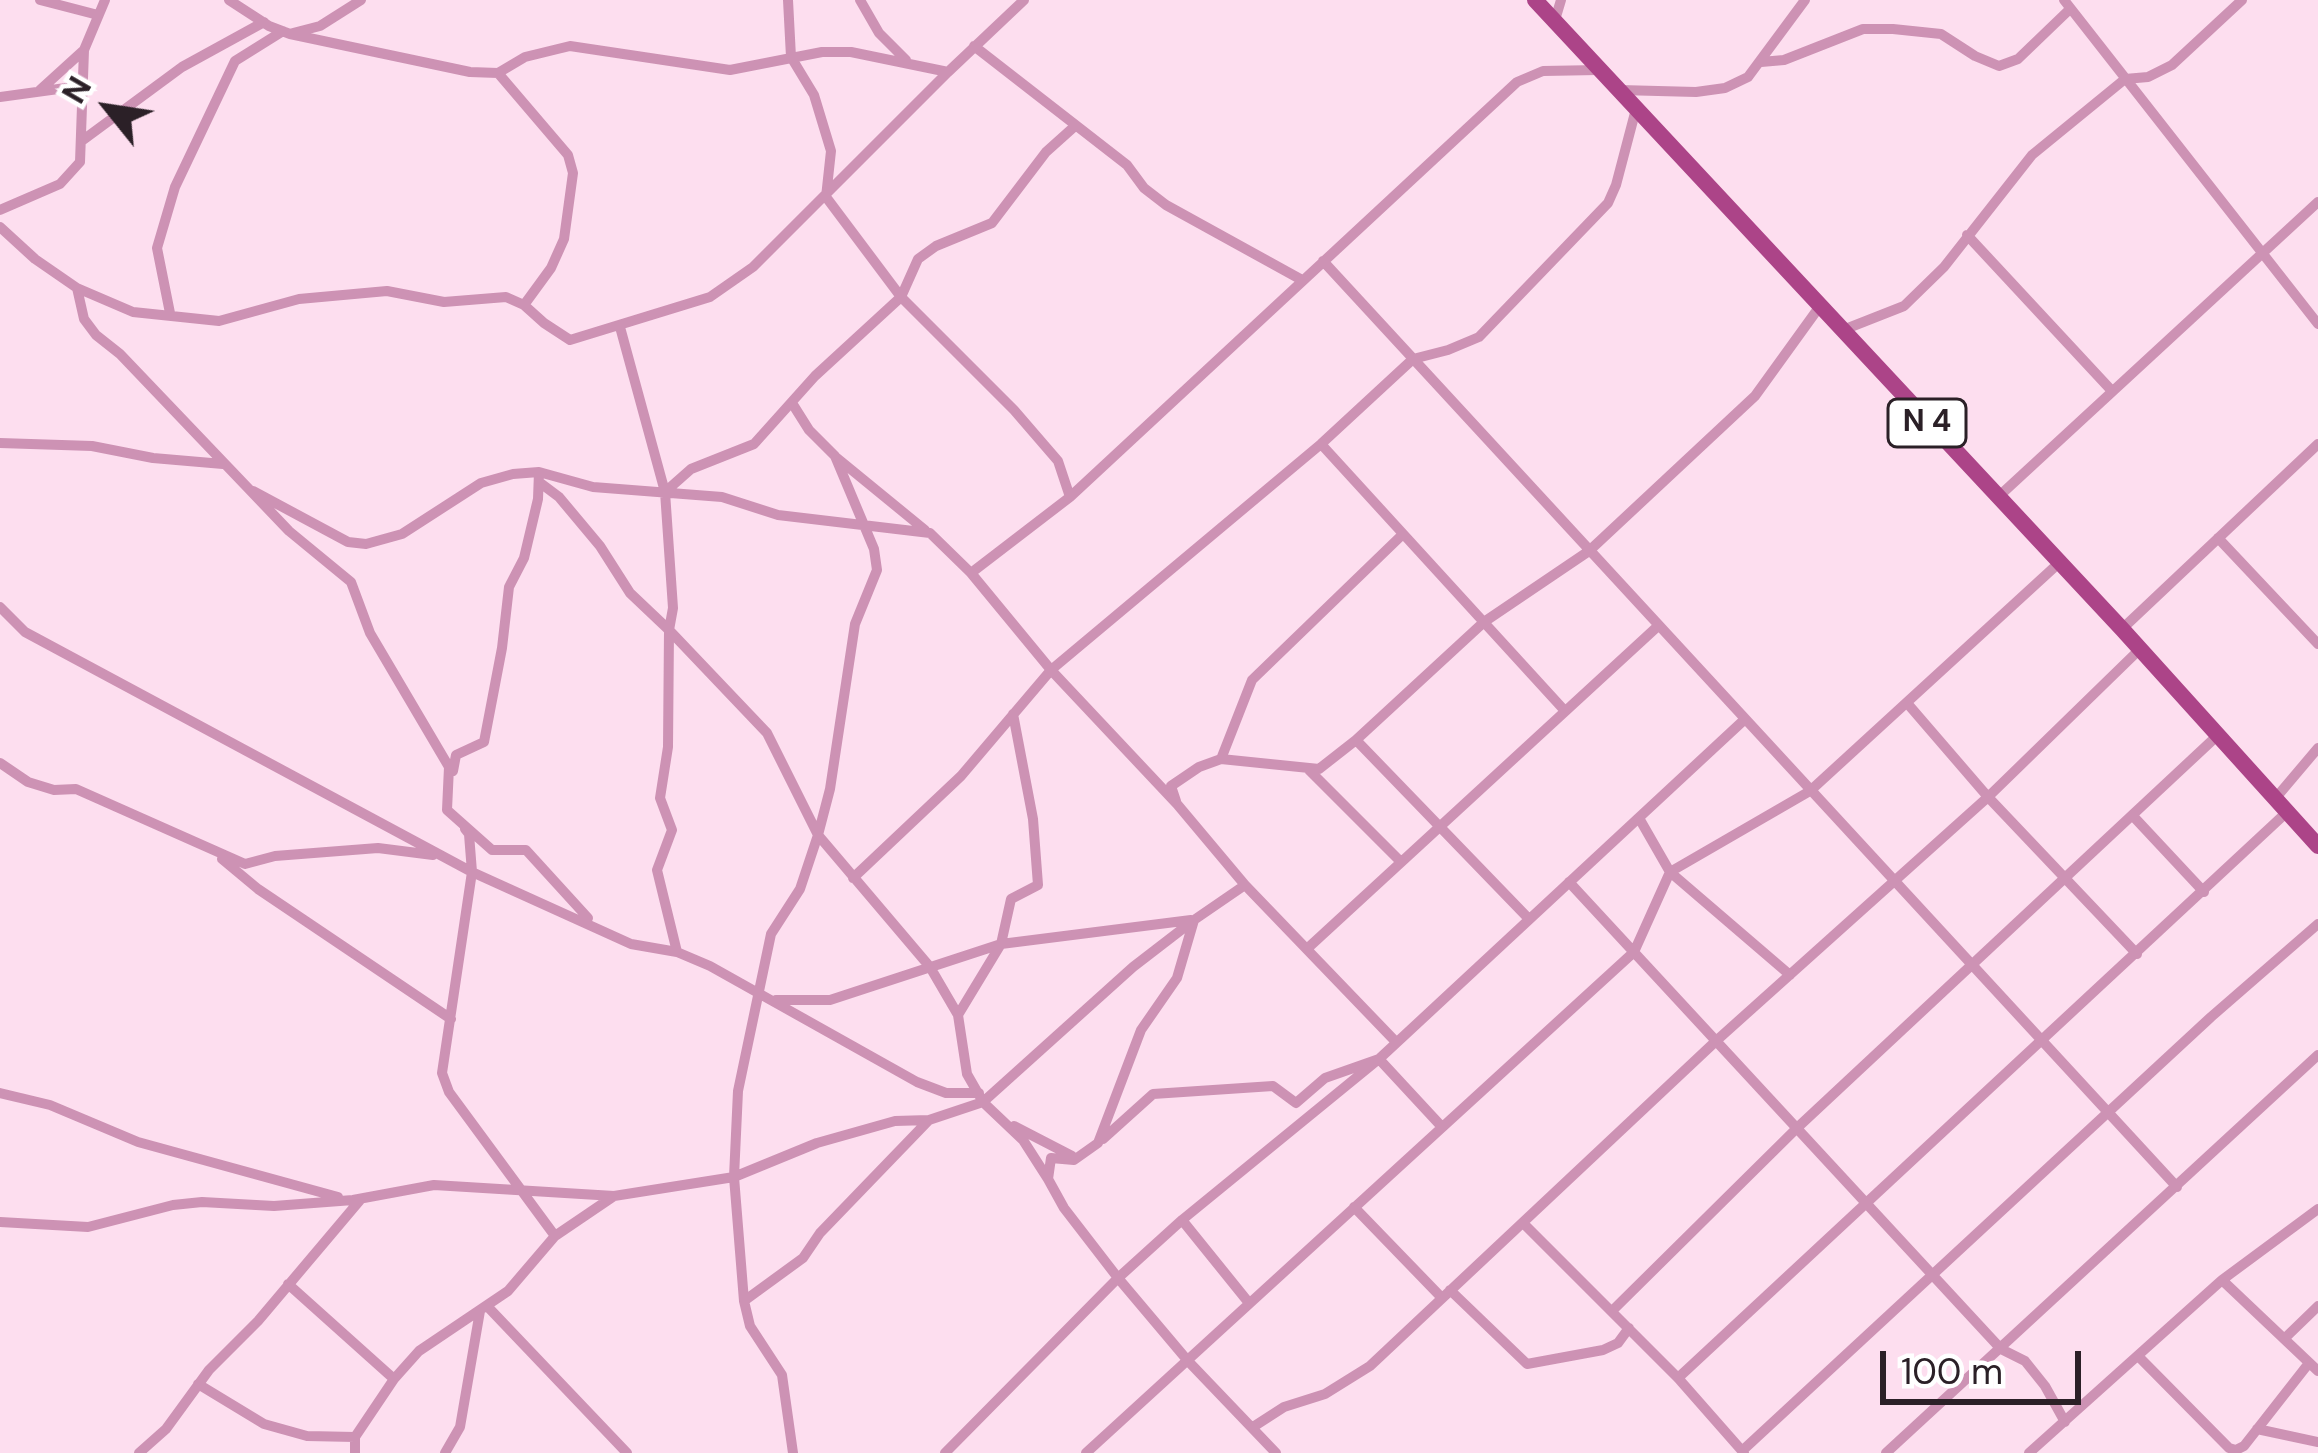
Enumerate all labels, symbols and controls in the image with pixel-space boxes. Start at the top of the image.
north arrow [48,48,168,168]
text: N [52,69,101,111]
road number: N 4 [1888,399,1966,447]
scale bar [1886,1327,2087,1401]
text: 100 m [1901,1348,2003,1395]

